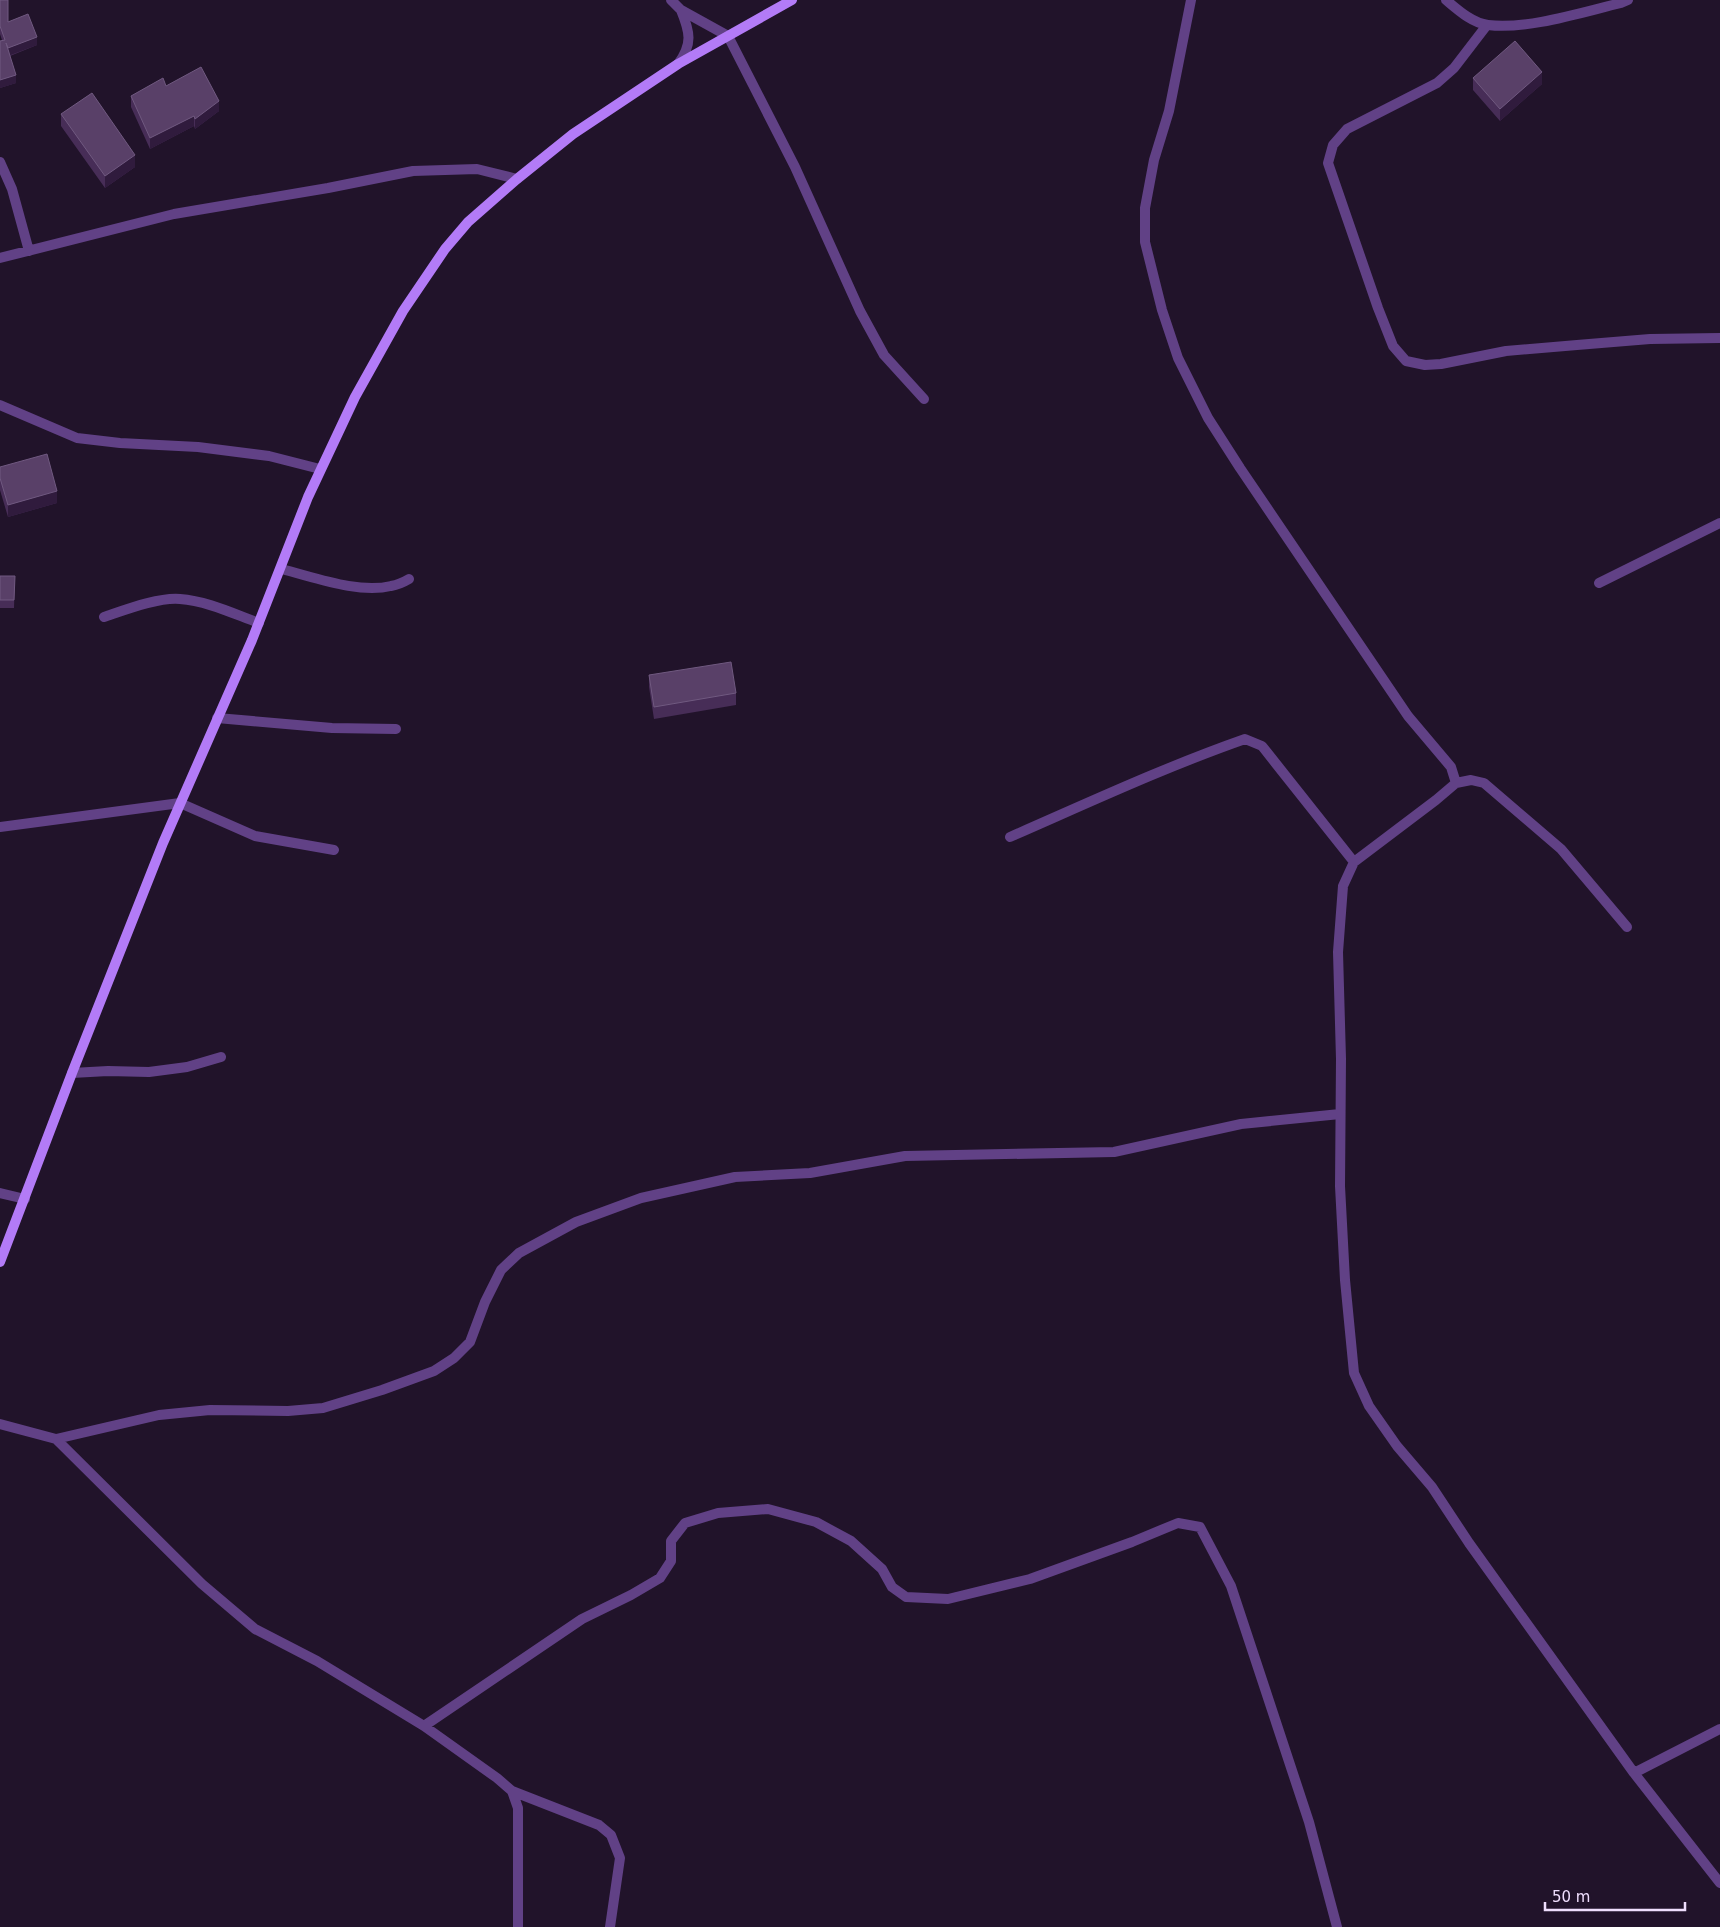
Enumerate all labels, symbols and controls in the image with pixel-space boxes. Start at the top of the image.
scale bar [1545,1880,1685,1912]
text: 50 m [1552,1888,1590,1906]

